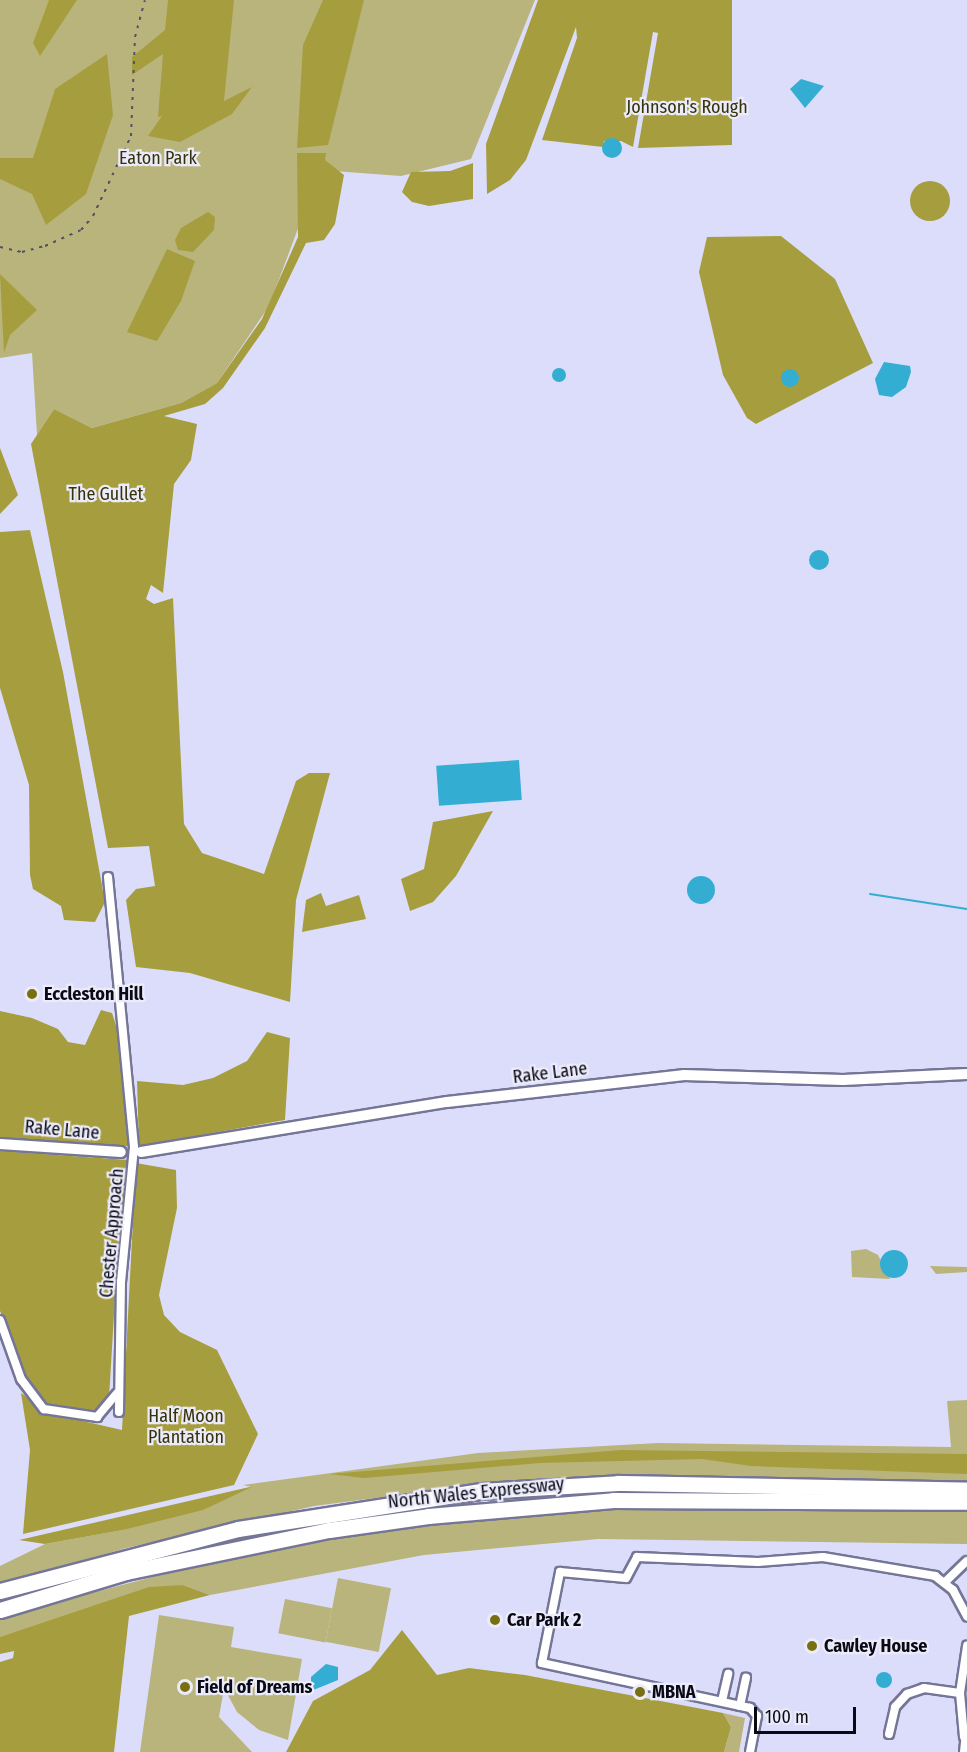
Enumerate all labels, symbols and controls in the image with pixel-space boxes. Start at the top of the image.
park label: Johnson's Rough [626,96,748,118]
park label: Eaton Park [119,147,197,169]
park label: The Gullet [69,483,143,505]
place label: Eccleston Hill [44,983,143,1005]
marker: Eccleston Hill [25,987,39,1001]
street label: Rake Lane [512,1058,588,1088]
street label: Rake Lane [24,1116,100,1144]
street label: Chester Approach [96,1167,128,1299]
park label: Half Moon Plantation [148,1406,224,1448]
street label: North Wales Expressway [387,1473,565,1513]
place label: Car Park 2 [507,1609,581,1631]
marker: Car Park 2 [488,1613,502,1627]
place label: Cawley House [824,1635,927,1657]
marker: Cawley House [805,1639,819,1653]
place label: Field of Dreams [197,1676,312,1698]
marker: Field of Dreams [178,1680,192,1694]
place label: MBNA [652,1681,696,1703]
marker: MBNA [633,1685,647,1699]
scale bar [757,1695,859,1733]
text: 100 m [765,1706,809,1728]

